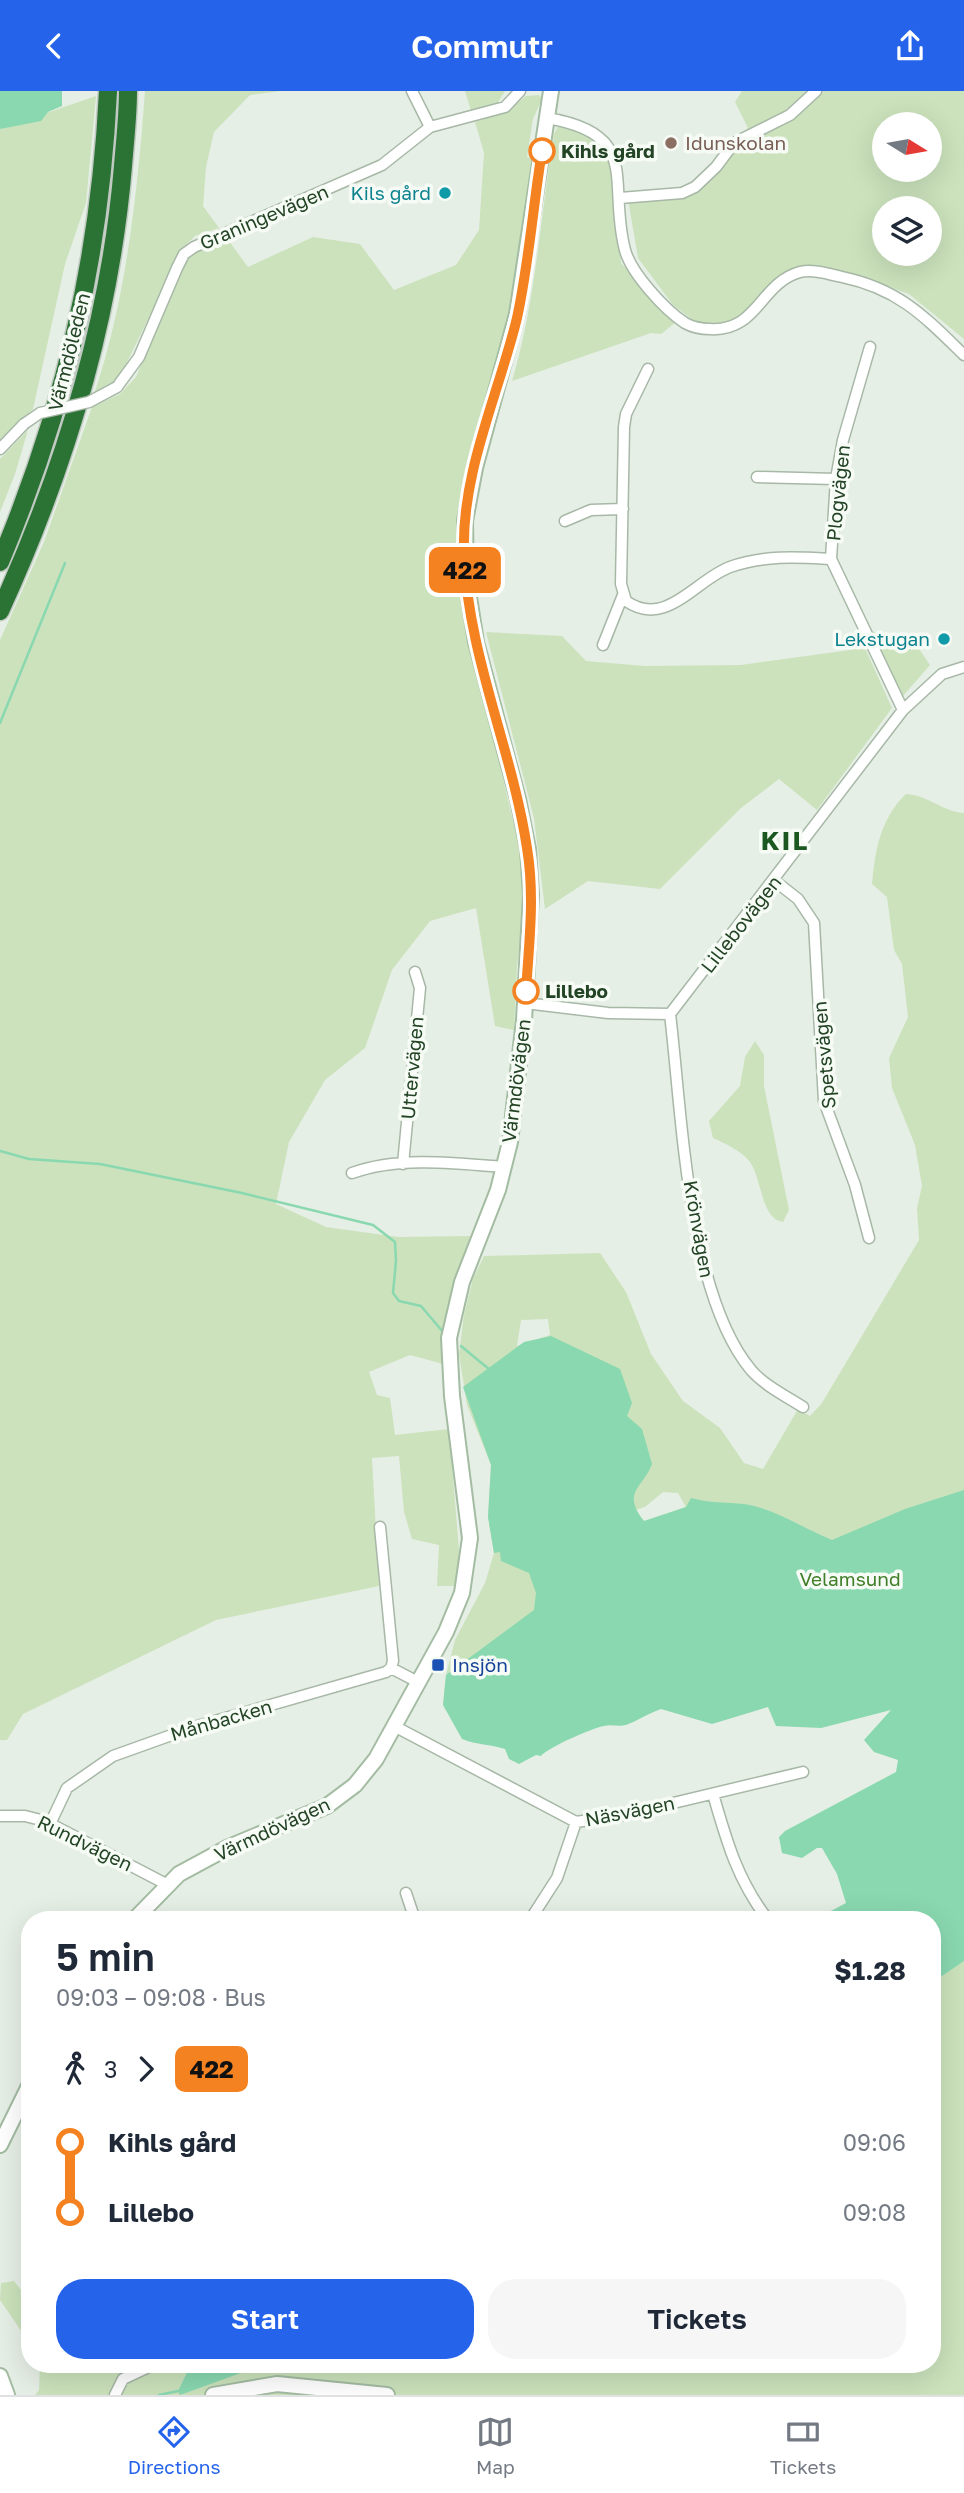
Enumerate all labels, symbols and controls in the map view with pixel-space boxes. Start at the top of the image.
icon: back [35,27,73,65]
text: Commutr [411,27,553,65]
icon: share [891,27,929,65]
north arrow [872,112,942,182]
map controls [872,112,942,266]
place label: Idunskolan [685,131,786,154]
marker: Idunskolan [663,135,679,151]
marker: Kihls gård [529,138,555,164]
place label: Kihls gård [561,139,655,162]
street label: Graningevägen [196,179,332,254]
place label: Kils gård [351,181,431,204]
marker: Kils gård [437,185,453,201]
button: layers [872,196,942,266]
street label: Värmdöleden [43,290,94,413]
street label: Plogvägen [821,444,854,542]
line badge: 422 [425,547,505,593]
text: 422 [443,555,487,584]
place label: Lekstugan [834,627,930,650]
marker: Lekstugan [936,631,952,647]
district label: KIL [761,825,809,856]
street label: Lillebovägen [696,871,786,977]
marker: Lillebo [513,978,539,1004]
place label: Lillebo [545,979,608,1002]
street label: Spetsvägen [807,1000,840,1110]
street label: Uttervägen [396,1016,427,1120]
street label: Värmdövägen [496,1018,535,1144]
street label: Krönvägen [680,1178,719,1279]
park label: Velamsund [799,1567,901,1590]
place label: Insjön [452,1653,508,1676]
marker: Insjön [430,1657,446,1673]
street label: Månbacken [167,1694,274,1745]
street label: Näsvägen [583,1791,677,1830]
street label: Värmdövägen [210,1792,333,1865]
street label: Rundvägen [34,1810,136,1875]
text: 5 min [56,1934,155,1979]
text: $1.28 [834,1955,906,1986]
text: 09:03 – 09:08 · Bus [56,1983,266,2011]
icon: walk [56,2050,94,2088]
icon: forward [127,2050,165,2088]
text: 422 [189,2054,234,2083]
text: 3 [104,2055,117,2083]
text: Kihls gård [108,2127,236,2158]
text: 09:06 [843,2128,906,2156]
text: Lillebo [108,2197,194,2228]
text: 09:08 [843,2198,906,2226]
button: Start [56,2279,474,2359]
button: Tickets [488,2279,906,2359]
tab: Directions [128,2413,221,2478]
tab: Map [476,2413,515,2478]
tab: Tickets [770,2413,836,2478]

